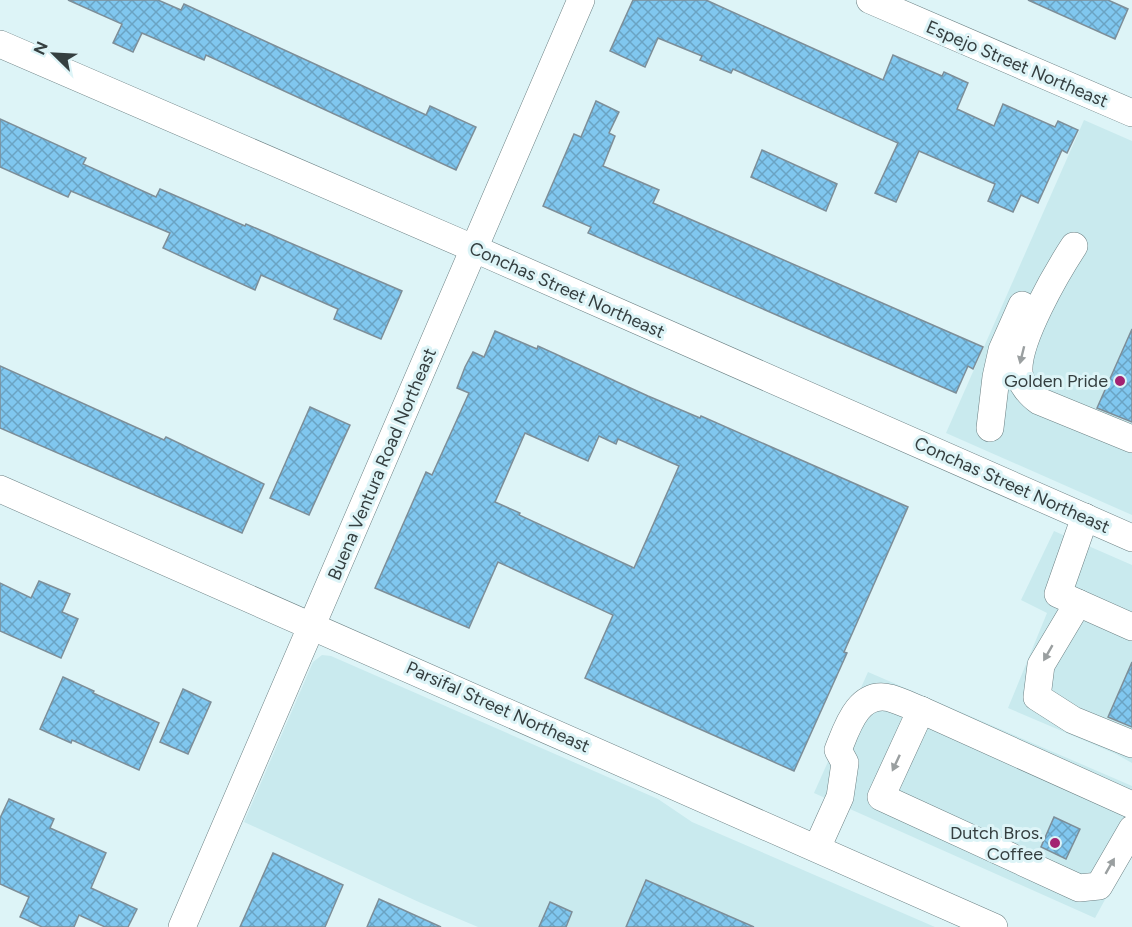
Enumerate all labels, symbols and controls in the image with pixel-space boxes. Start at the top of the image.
street label: Espejo Street Northeast [923,16,1111,112]
north arrow [24,24,84,84]
text: N [30,39,52,58]
street label: Conchas Street Northeast [466,237,668,343]
street label: Buena Ventura Road Northeast [323,344,441,583]
one-way arrow [1017,346,1027,364]
place label: Golden Pride [1004,370,1108,392]
marker: Golden Pride [1113,374,1127,388]
street label: Conchas Street Northeast [911,432,1113,538]
one-way arrow [1043,645,1053,662]
street label: Parsifal Street Northeast [403,657,593,758]
one-way arrow [892,755,901,772]
place label: Dutch Bros. Coffee [950,822,1043,865]
marker: Dutch Bros. Coffee [1048,836,1062,850]
one-way arrow [1105,858,1116,874]

